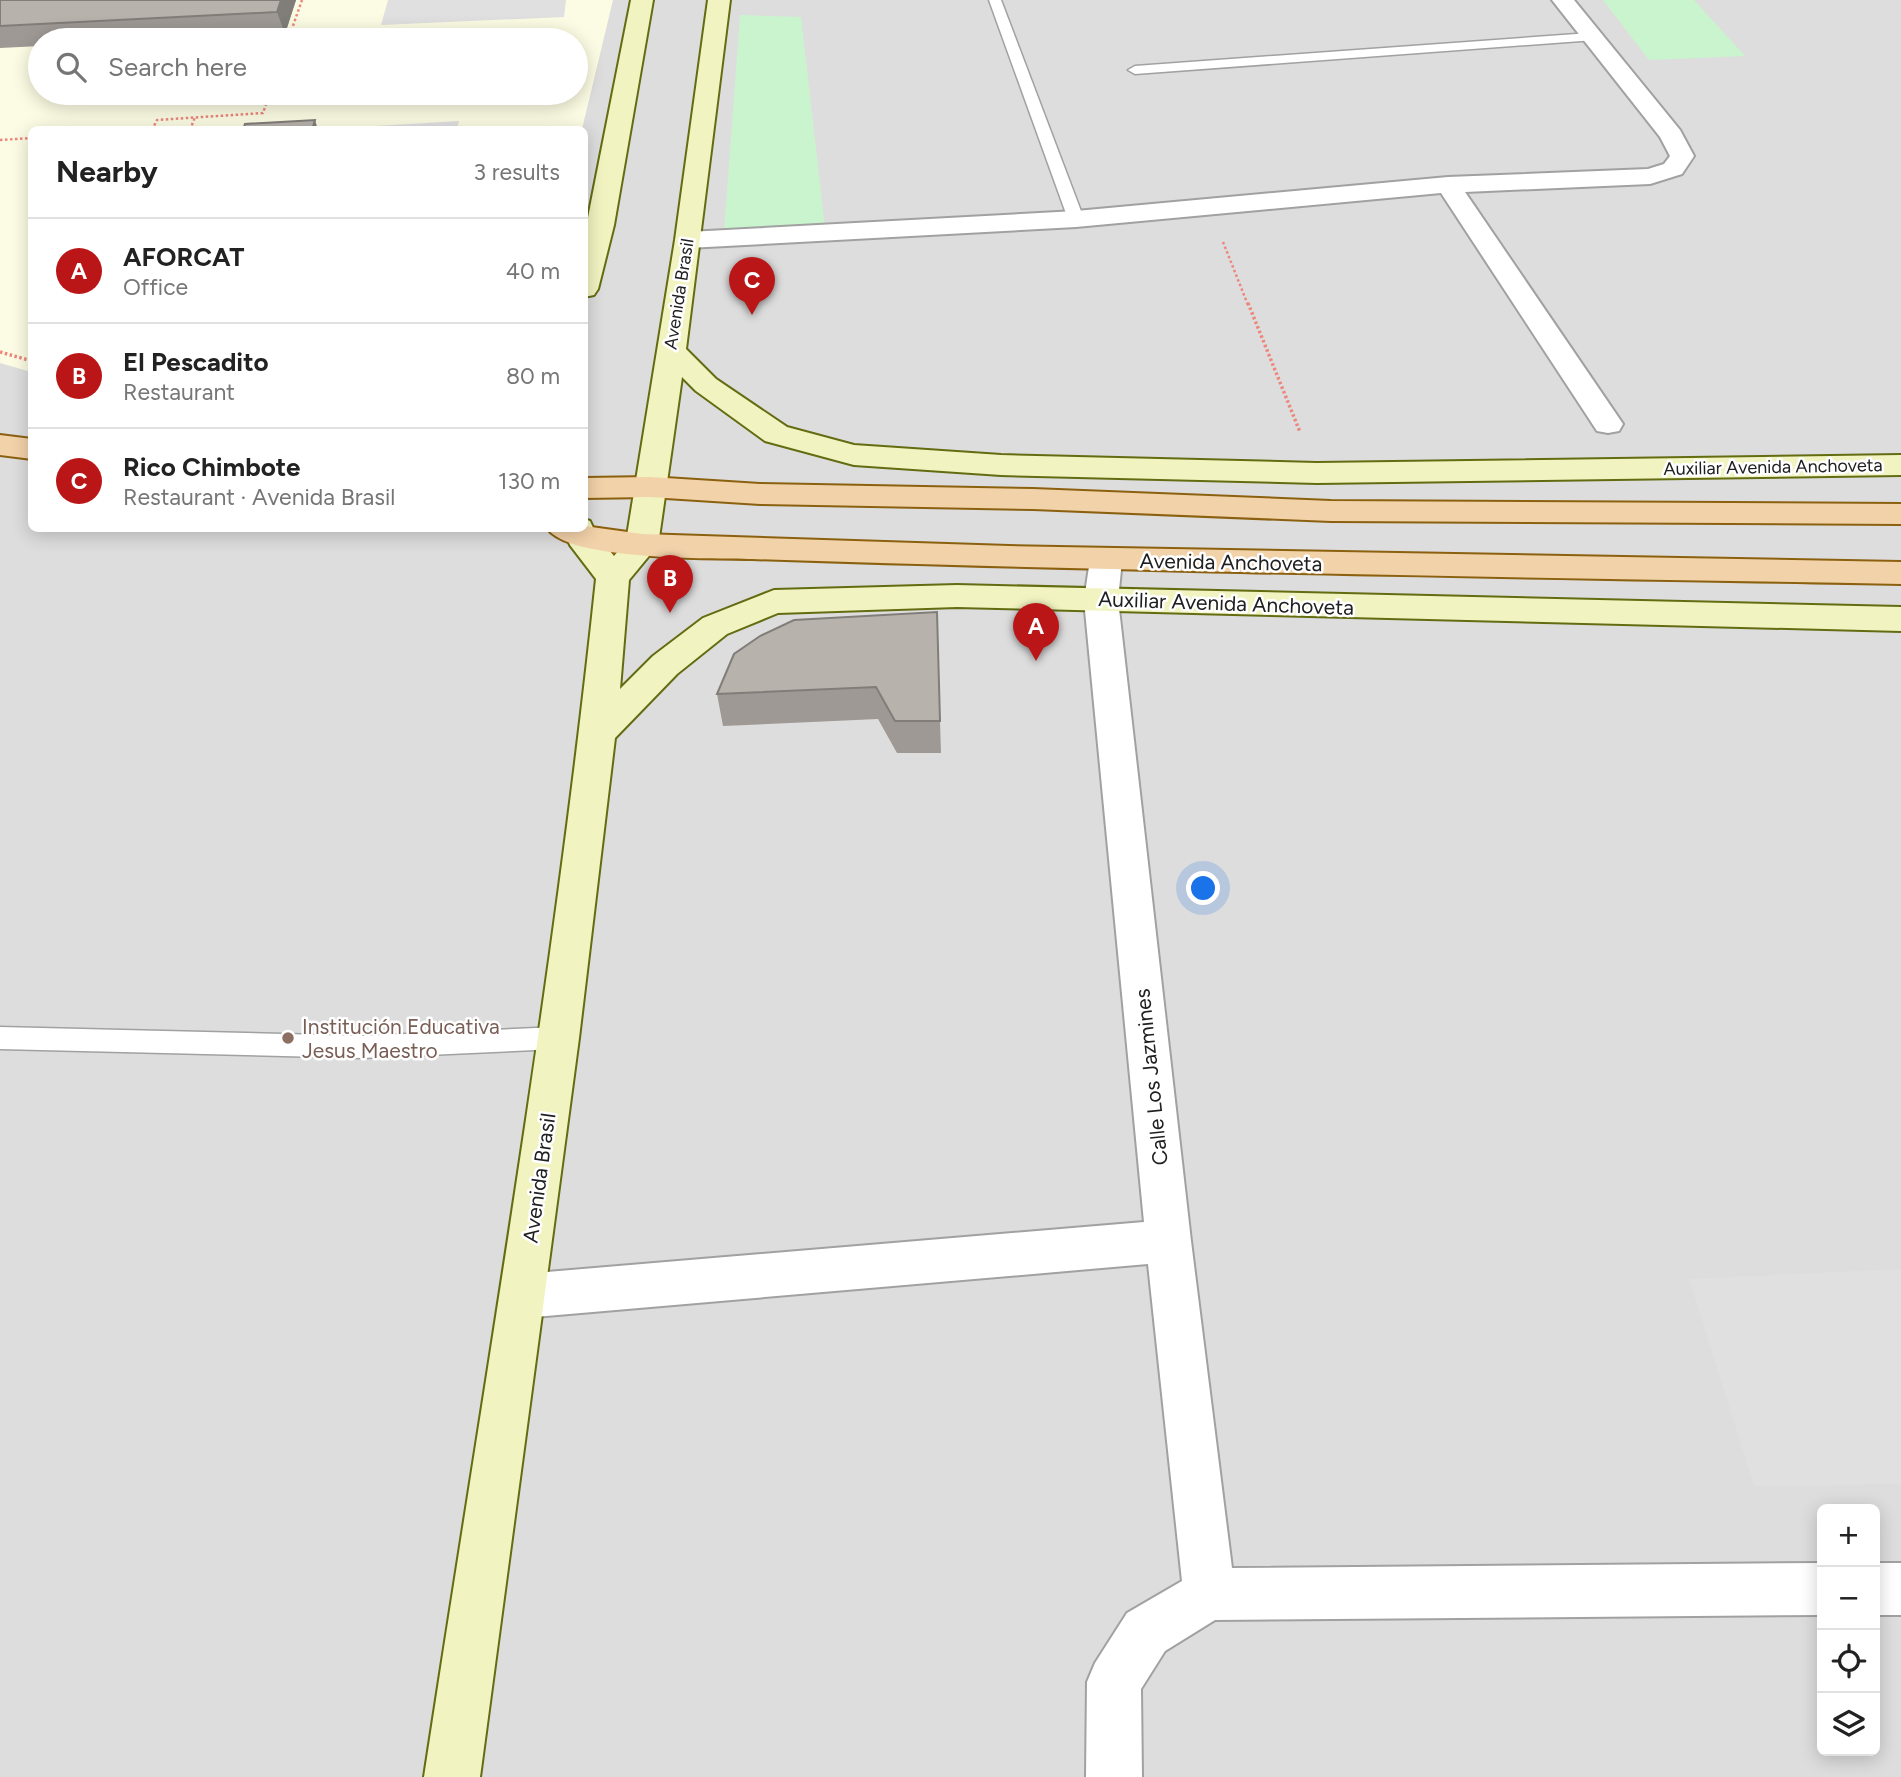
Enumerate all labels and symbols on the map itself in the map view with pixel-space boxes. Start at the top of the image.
street label: Avenida Brasil [659,237,699,351]
pin: C [729,257,775,315]
street label: Auxiliar Avenida Anchoveta [1663,454,1883,480]
street label: Avenida Anchoveta [1140,548,1322,576]
pin: B [647,555,693,613]
street label: Auxiliar Avenida Anchoveta [1098,586,1354,620]
pin: A [1013,603,1059,661]
your location [1186,871,1220,905]
street label: Calle Los Jazmines [1129,987,1173,1167]
place label: Institución Educativa Jesus Maestro [302,1014,500,1063]
marker: Institución Educativa Jesus Maestro [280,1030,296,1046]
street label: Avenida Brasil [518,1111,560,1245]

